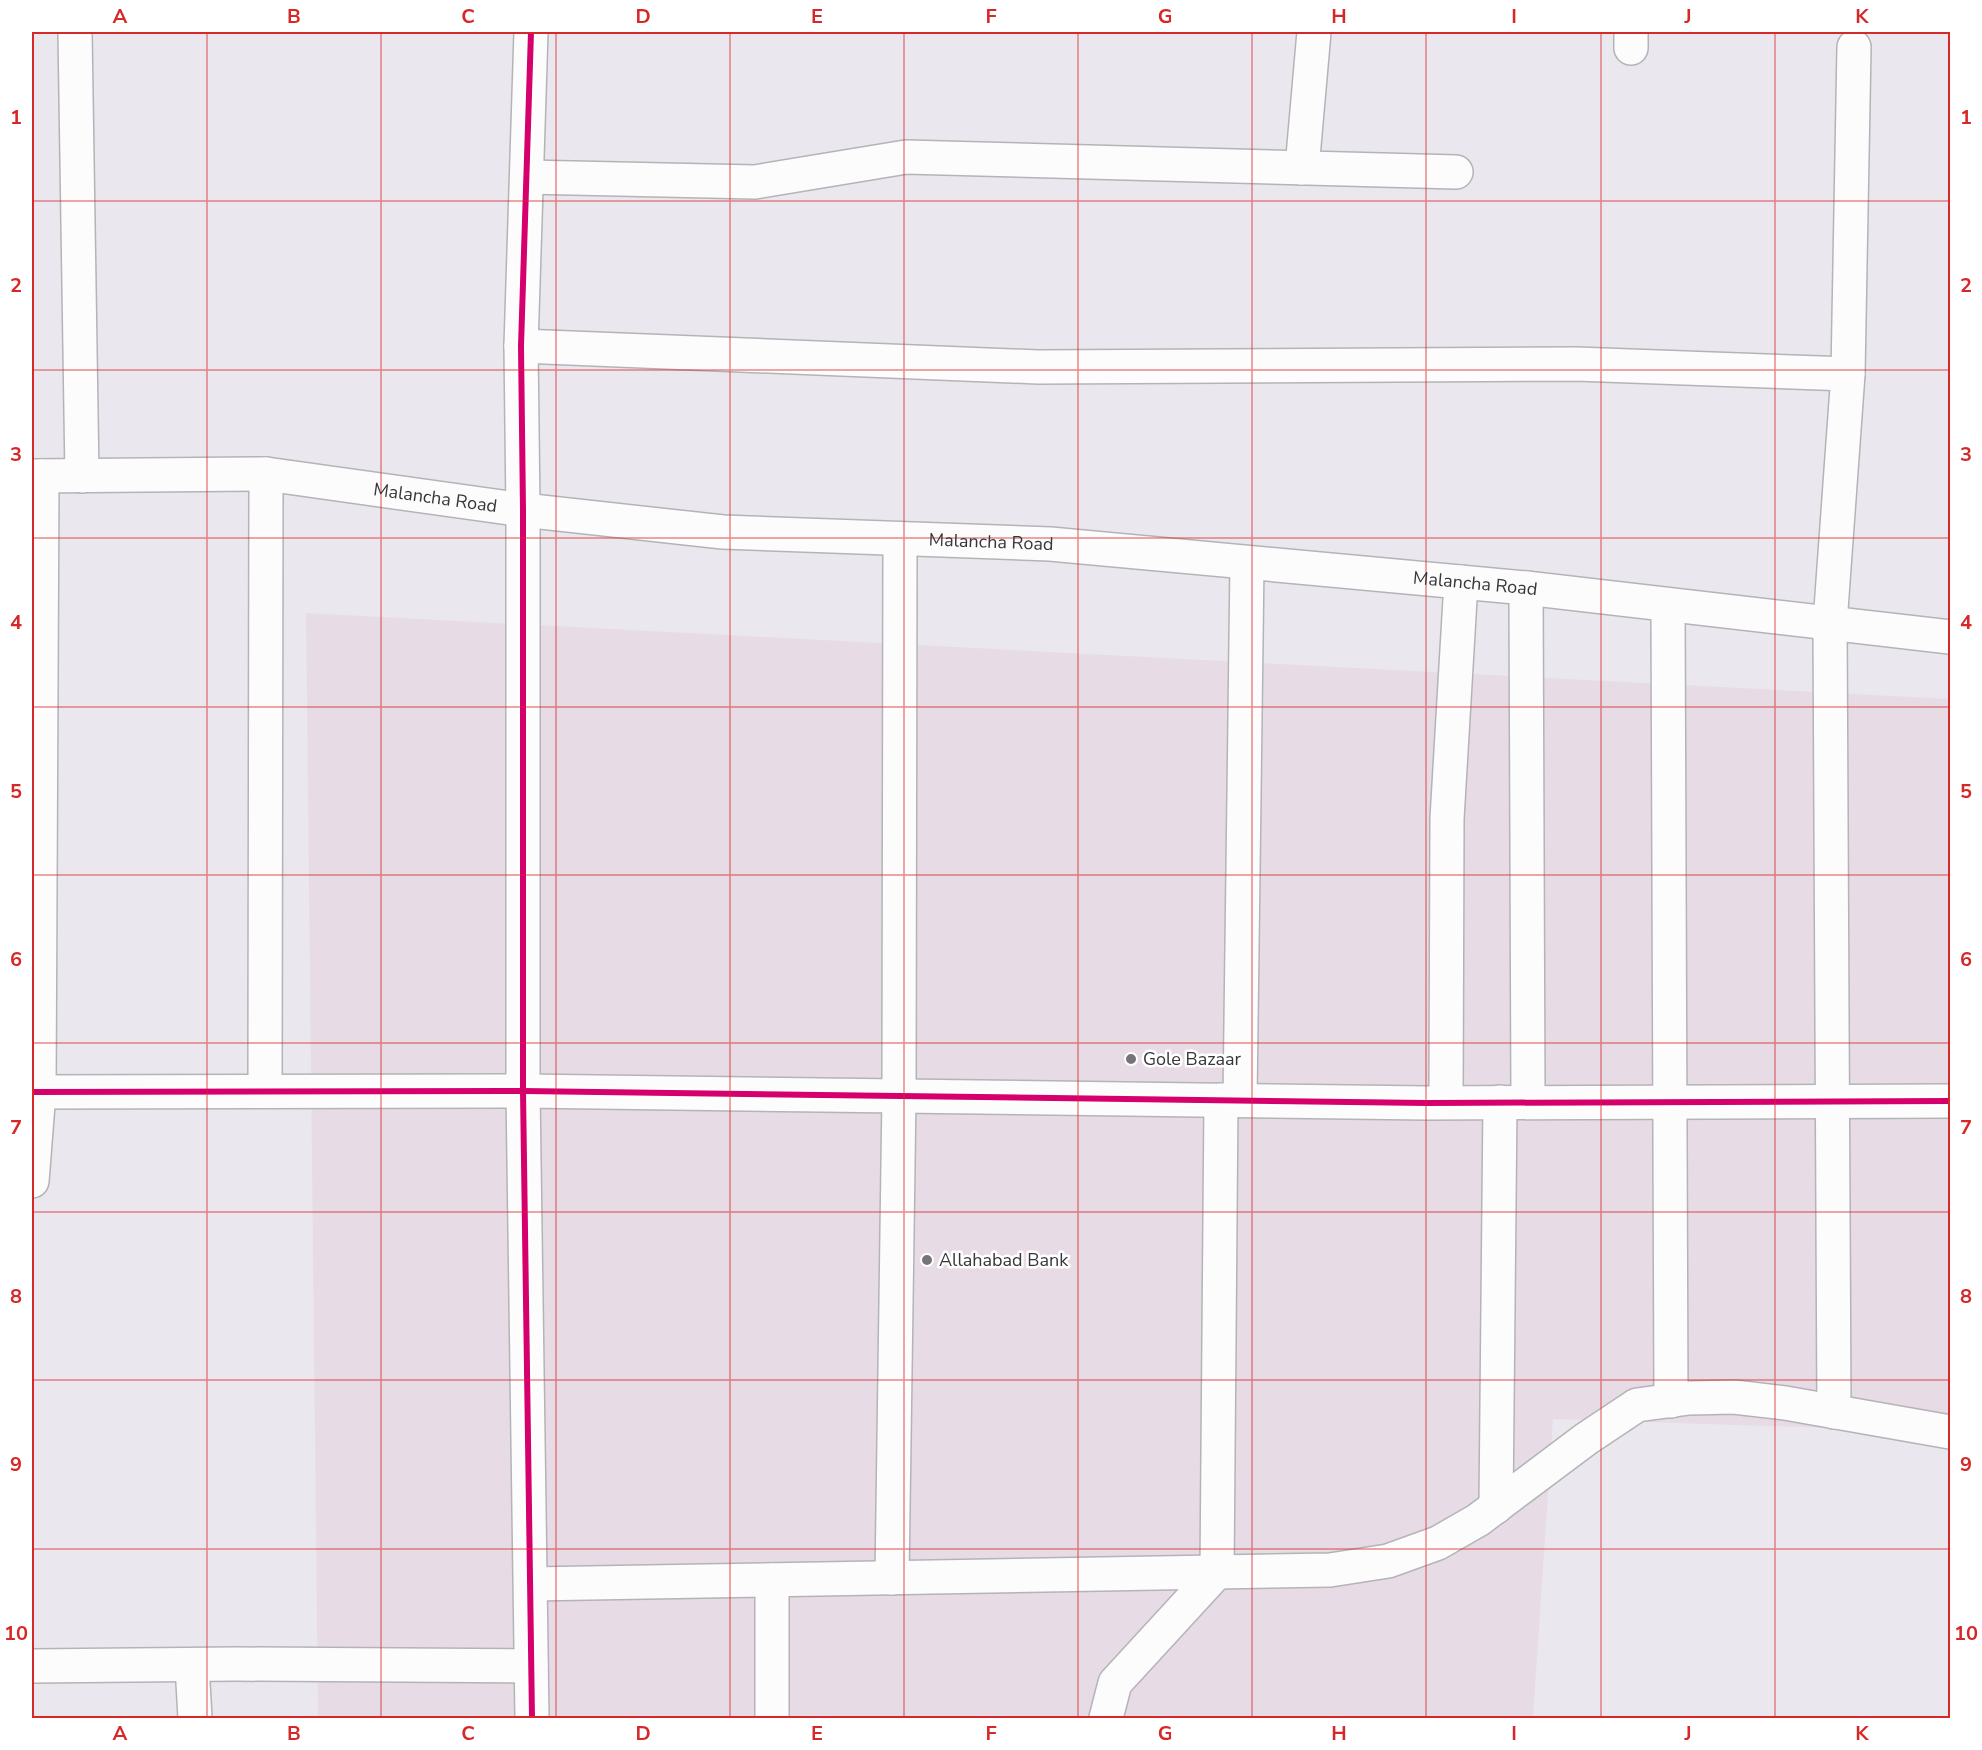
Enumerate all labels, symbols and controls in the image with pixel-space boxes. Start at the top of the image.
text: A [113,3,128,30]
text: B [287,3,301,30]
text: C [461,3,475,30]
text: D [635,3,651,30]
text: E [811,3,823,30]
text: F [985,3,997,30]
text: G [1158,3,1172,30]
text: H [1331,3,1347,30]
text: I [1511,3,1517,30]
text: J [1683,3,1692,30]
text: K [1855,3,1869,30]
text: 1 [10,104,22,131]
text: 1 [1960,104,1972,131]
text: 2 [10,272,22,299]
text: 2 [1960,272,1972,299]
text: 3 [10,441,22,468]
text: 3 [1960,441,1972,468]
street label: Malancha Road [372,477,499,518]
street label: Malancha Road [928,528,1054,556]
street label: Malancha Road [1412,566,1539,601]
text: 4 [10,609,22,636]
text: 4 [1960,609,1972,636]
text: 5 [10,778,22,805]
text: 5 [1960,778,1972,805]
text: 6 [10,946,22,973]
text: 6 [1960,946,1972,973]
place label: Gole Bazaar [1143,1047,1242,1071]
marker: Gole Bazaar [1124,1052,1138,1066]
text: 7 [10,1114,22,1141]
text: 7 [1960,1114,1972,1141]
place label: Allahabad Bank [939,1248,1069,1272]
marker: Allahabad Bank [920,1253,934,1267]
text: 8 [10,1283,22,1310]
text: 8 [1960,1283,1972,1310]
text: 9 [10,1451,22,1478]
text: 9 [1960,1451,1972,1478]
text: 10 [4,1620,28,1647]
text: 10 [1954,1620,1978,1647]
text: A [113,1720,128,1747]
text: B [287,1720,301,1747]
text: C [461,1720,475,1747]
text: D [635,1720,651,1747]
text: E [811,1720,823,1747]
text: F [985,1720,997,1747]
text: G [1158,1720,1172,1747]
text: H [1331,1720,1347,1747]
text: I [1511,1720,1517,1747]
text: J [1683,1720,1692,1747]
text: K [1855,1720,1869,1747]

